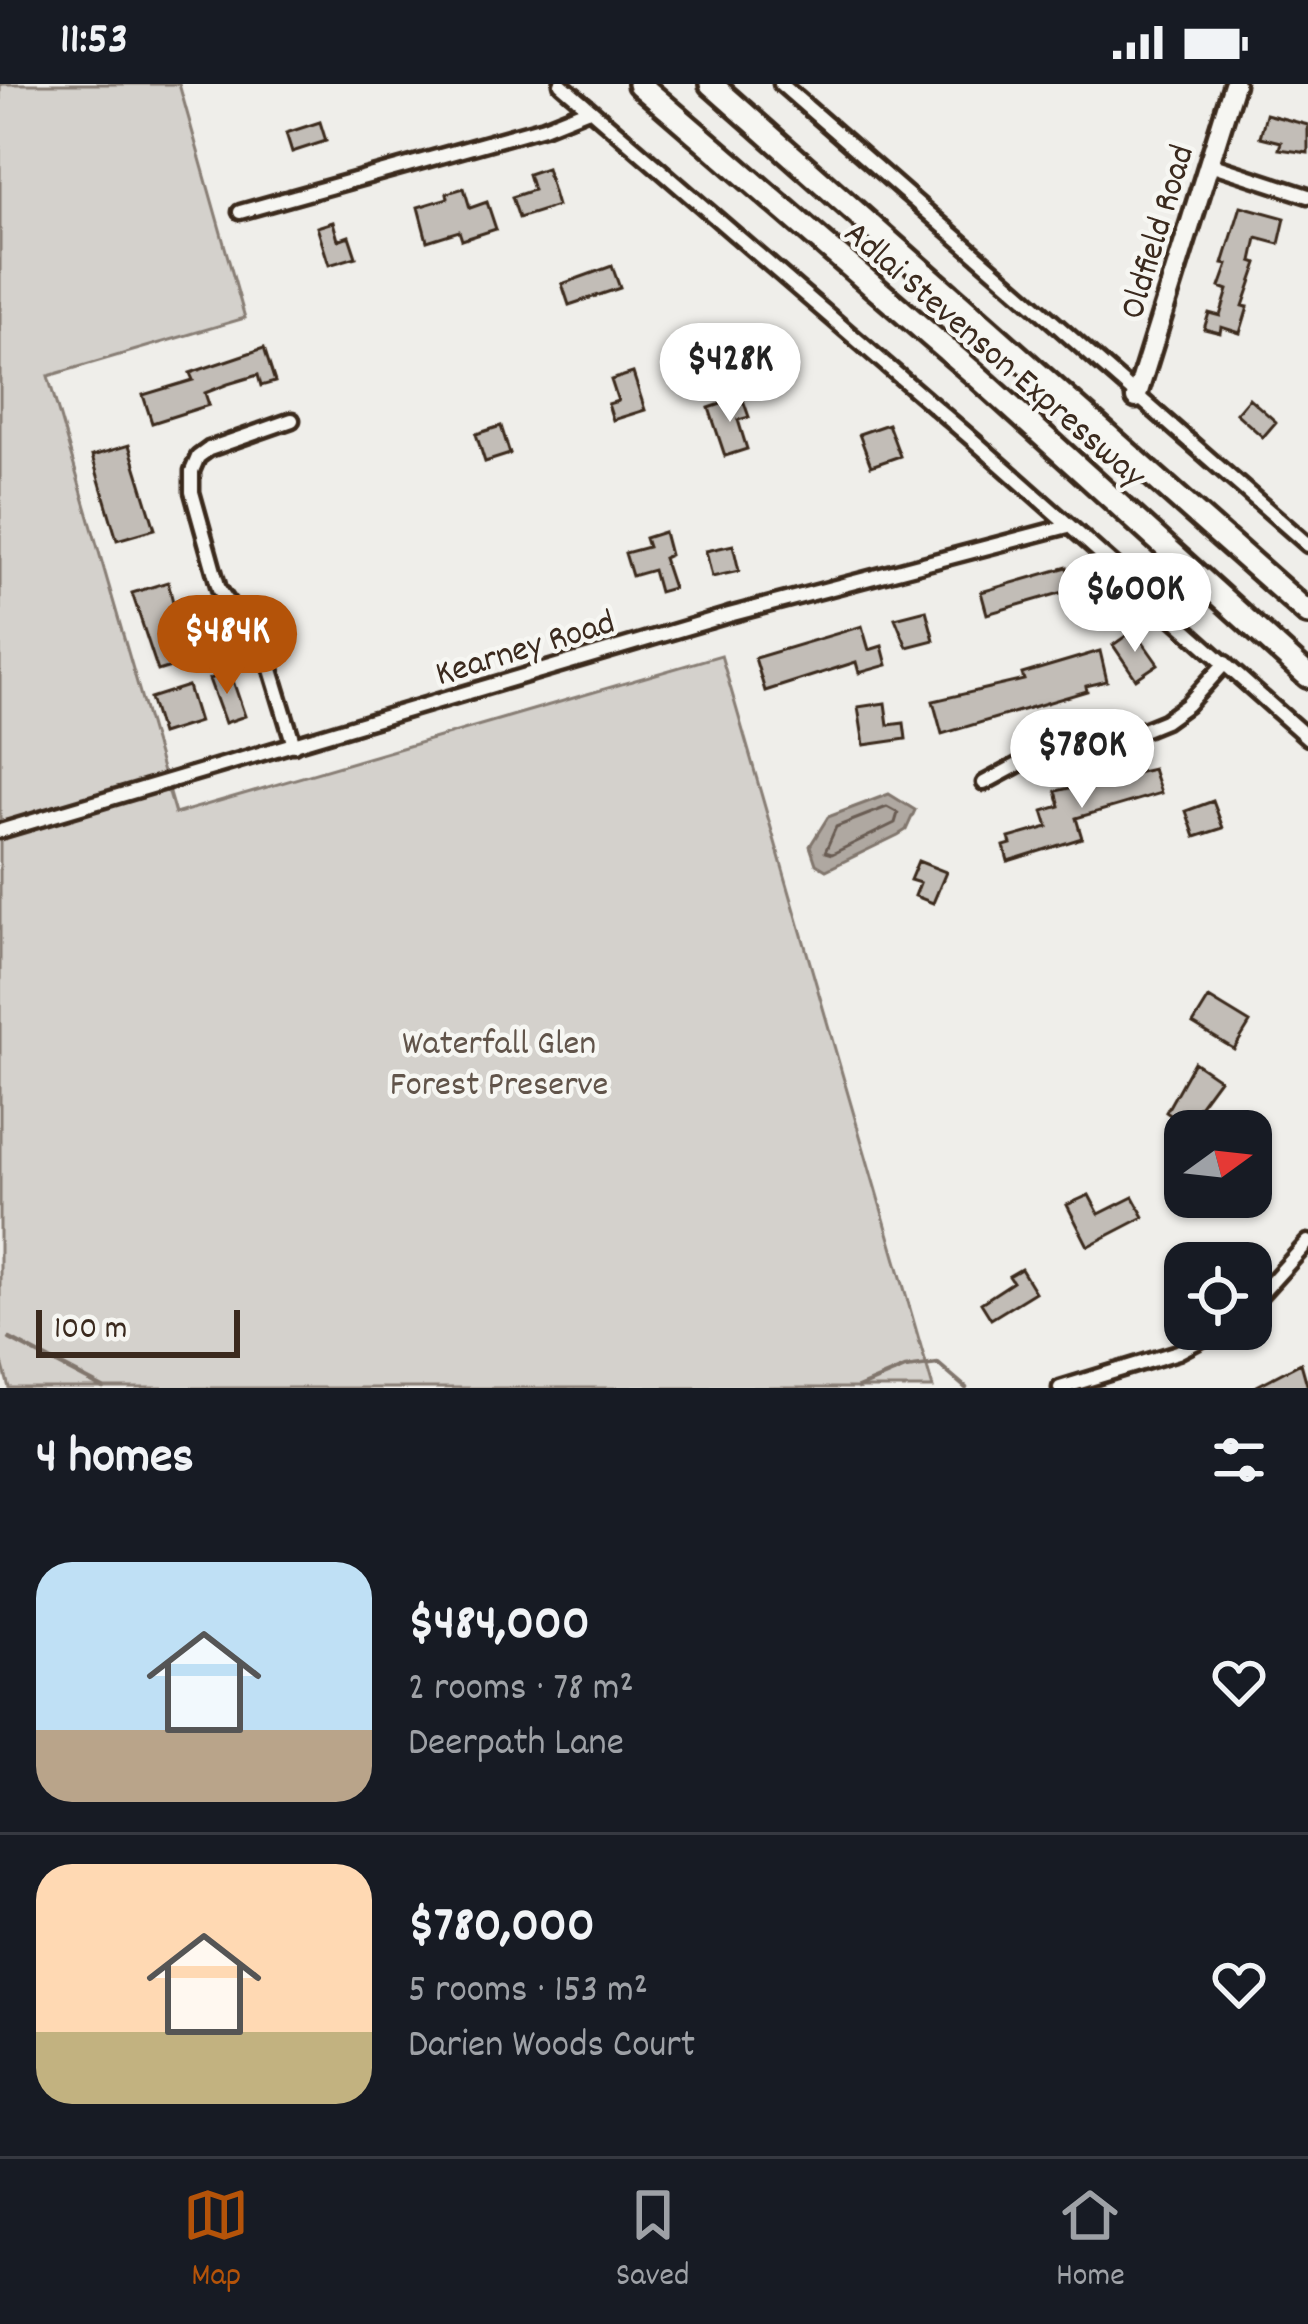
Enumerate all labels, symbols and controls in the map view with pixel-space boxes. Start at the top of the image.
text: 11:53 [60,10,128,74]
street label: Oldfield Road [1109,139,1211,326]
street label: Adlai Stevenson Expressway [830,210,1157,504]
pin: $428K [646,323,814,425]
text: $428K [687,334,773,389]
pin: $600K [1051,553,1219,655]
text: $600K [1085,564,1185,619]
pin: $484K [143,595,311,697]
street label: Kearney Road [430,599,622,703]
text: $484K [184,606,270,661]
pin: $780K [998,709,1166,811]
text: $780K [1037,720,1127,775]
park label: Waterfall Glen Forest Preserve [390,1020,608,1113]
north arrow [1164,1110,1272,1218]
map controls [1164,1110,1272,1350]
button: locate [1164,1242,1272,1350]
scale bar [36,1304,240,1357]
text: 100 m [54,1307,127,1354]
text: 4 homes [36,1424,194,1496]
icon: filters [1206,1427,1272,1493]
text: $484,000 [408,1591,590,1663]
icon: home [132,1610,276,1754]
icon: heart [1206,1649,1272,1715]
text: 2 rooms · 78 m² [408,1663,634,1718]
text: Deerpath Lane [408,1718,624,1773]
text: $780,000 [408,1893,595,1965]
icon: home [132,1912,276,2056]
icon: heart [1206,1951,1272,2017]
text: 5 rooms · 153 m² [408,1965,648,2020]
text: Darien Woods Court [408,2020,695,2075]
tab: Map [183,2182,249,2301]
tab: Saved [616,2182,690,2301]
tab: Home [1056,2182,1125,2301]

